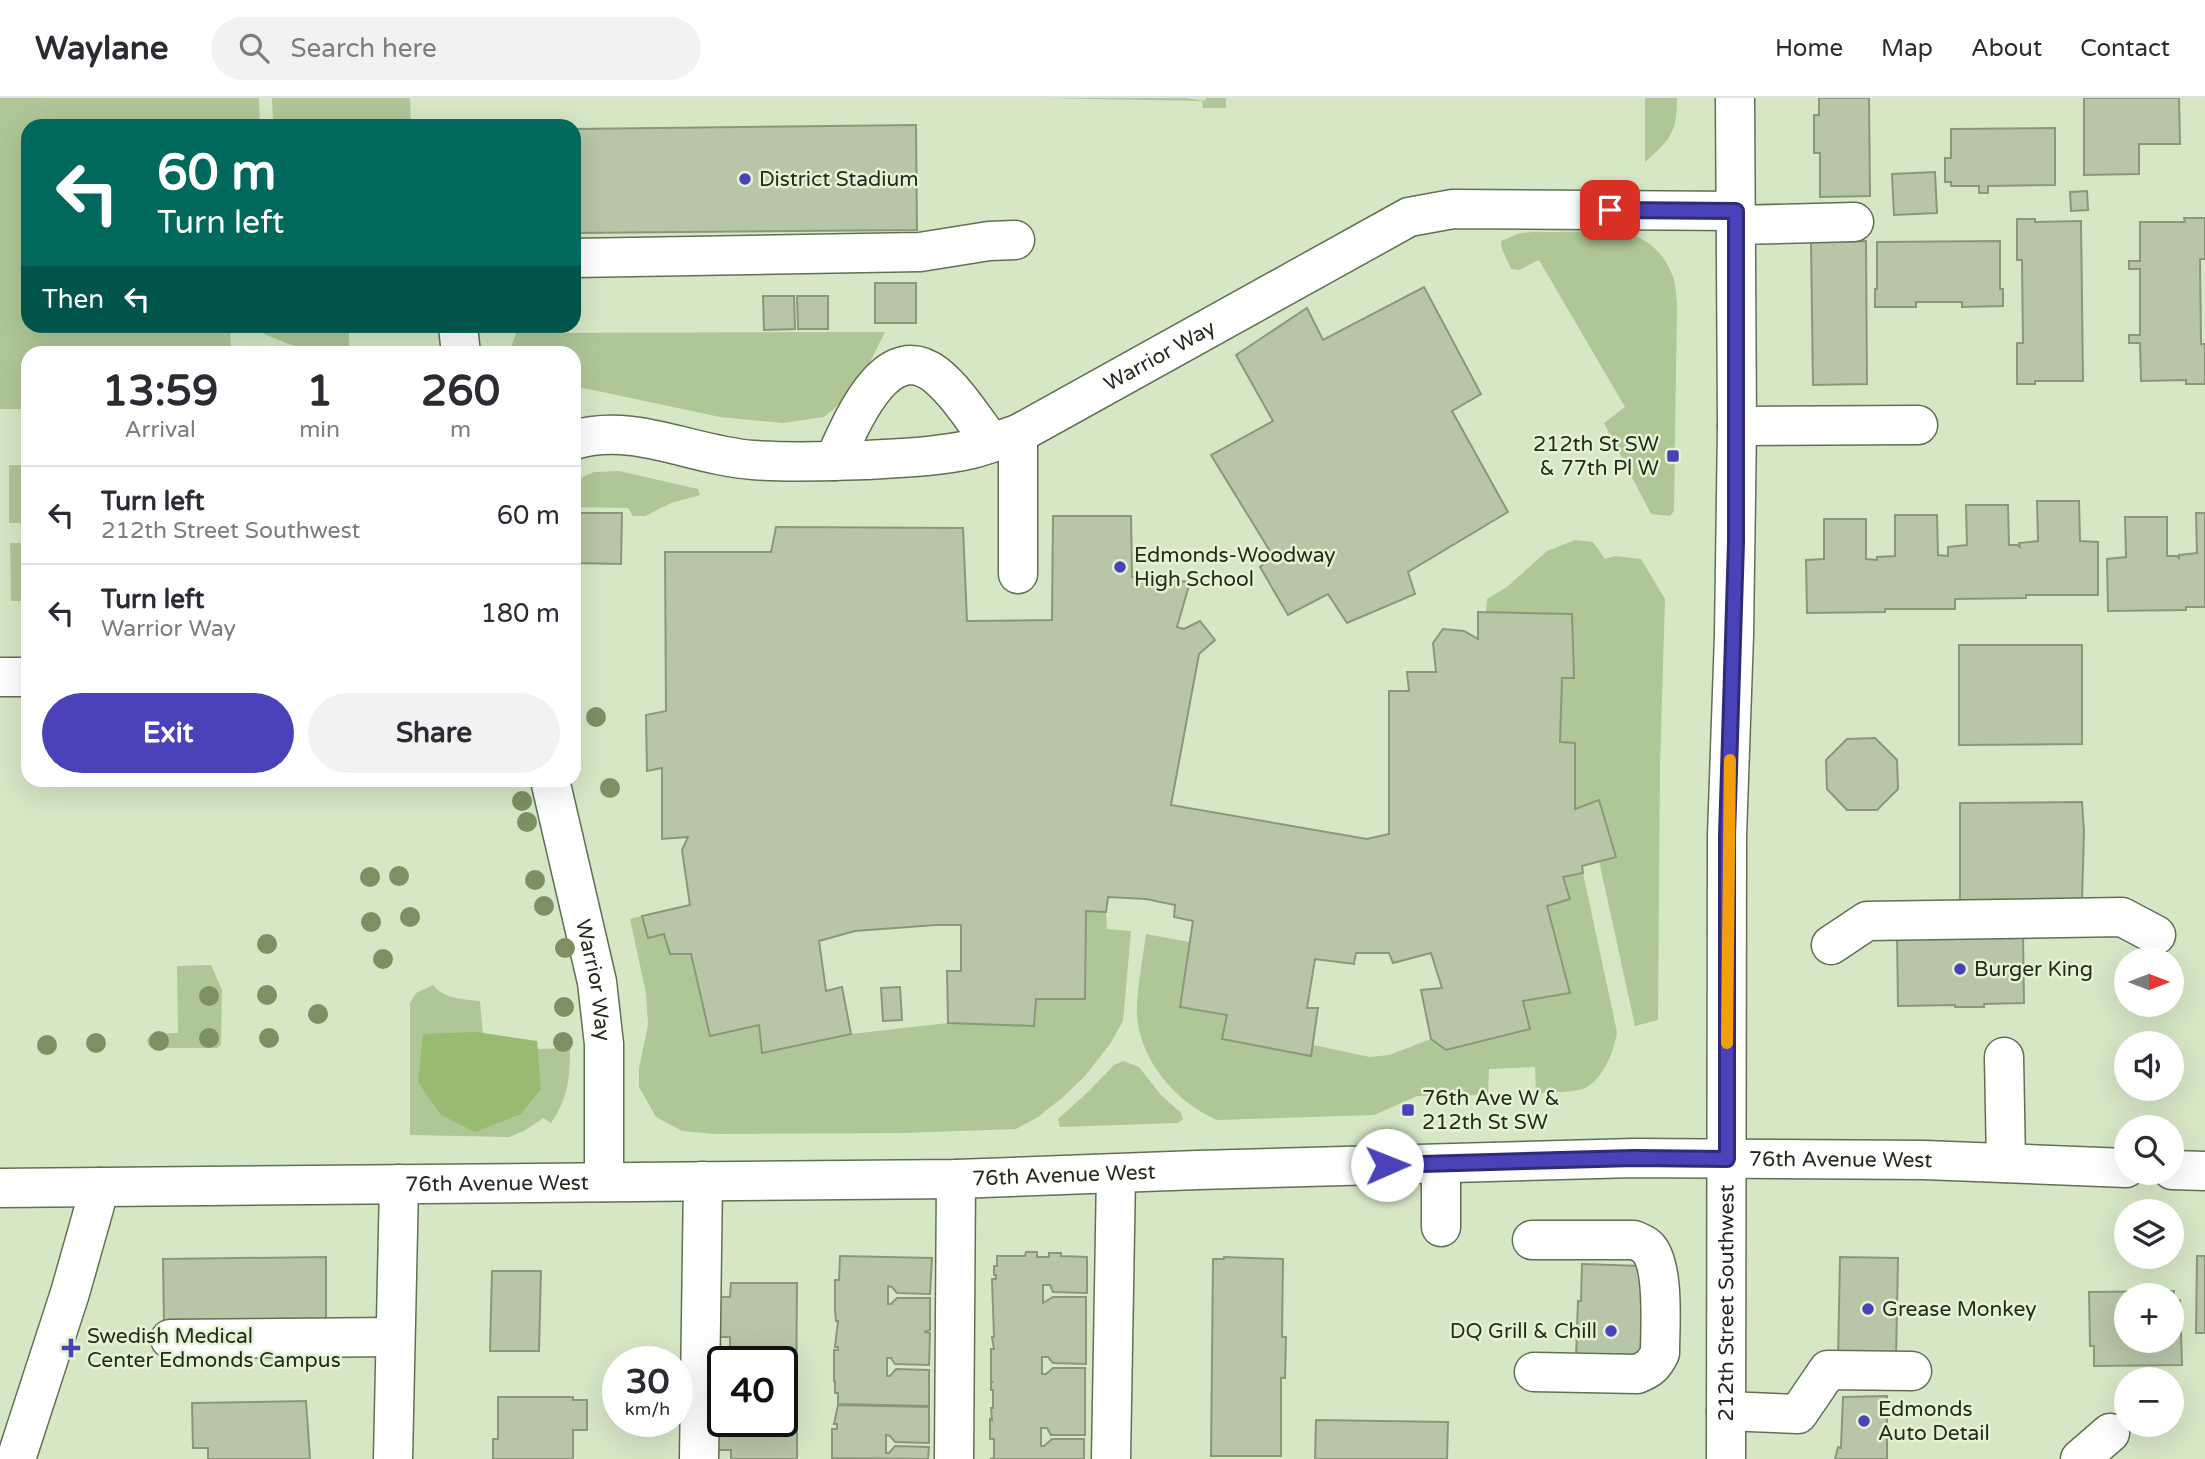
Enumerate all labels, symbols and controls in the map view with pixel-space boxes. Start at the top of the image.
search box [211,17,701,80]
text: Waylane [35,29,169,68]
icon: search [235,29,273,67]
text: Search here [291,33,437,64]
text: Home [1775,34,1843,63]
text: Map [1881,34,1933,63]
text: About [1971,34,2042,63]
text: Contact [2080,34,2170,63]
text: 60 m [157,144,276,203]
icon: left [42,147,133,238]
place label: District Stadium [759,167,919,192]
marker: District Stadium [737,171,753,187]
pin [1580,180,1640,240]
icon: arrive [1591,191,1629,229]
text: Turn left [157,204,284,242]
icon: left [118,280,156,318]
text: Then [42,284,104,315]
street label: Warrior Way [1100,315,1219,396]
text: 13:59 [102,366,218,417]
text: 1 [306,366,333,417]
text: 260 [421,366,500,417]
text: Arrival [125,416,196,444]
text: min [299,416,340,444]
text: m [450,416,471,444]
place label: 212th St SW & 77th Pl W [1533,432,1659,481]
marker: 212th St SW & 77th Pl W [1665,448,1681,464]
text: Turn left [101,486,204,517]
icon: left [42,496,80,534]
text: 60 m [497,500,560,531]
text: 212th Street Southwest [101,517,360,545]
place label: Edmonds-Woodway High School [1134,543,1336,592]
marker: Edmonds-Woodway High School [1112,559,1128,575]
text: Turn left [101,584,204,615]
icon: left [42,594,80,632]
text: 180 m [480,598,560,629]
text: Warrior Way [101,615,236,643]
button: Exit [42,693,294,773]
button: Share [308,693,560,773]
street label: Warrior Way [570,917,616,1042]
north arrow [2114,947,2184,1017]
map controls [2114,947,2184,1437]
place label: Burger King [1974,957,2093,982]
marker: Burger King [1952,961,1968,977]
button: sound [2114,1031,2184,1101]
place label: 76th Ave W & 212th St SW [1422,1086,1560,1135]
marker: 76th Ave W & 212th St SW [1400,1102,1416,1118]
button: search [2114,1115,2184,1185]
position arrow [1350,1128,1424,1202]
street label: 76th Avenue West [1749,1146,1933,1173]
street label: 76th Avenue West [972,1159,1156,1191]
street label: 76th Avenue West [405,1170,589,1197]
street label: 212th Street Southwest [1714,1184,1739,1422]
button: layers [2114,1199,2184,1269]
button: + [2114,1283,2184,1353]
place label: Grease Monkey [1882,1297,2037,1322]
marker: Grease Monkey [1860,1301,1876,1317]
place label: DQ Grill & Chill [1450,1319,1597,1344]
marker: DQ Grill & Chill [1603,1323,1619,1339]
place label: Swedish Medical Center Edmonds Campus [87,1324,341,1373]
marker: Swedish Medical Center Edmonds Campus [61,1338,81,1358]
speed limit sign: 40 [707,1346,798,1437]
text: 30 [626,1361,669,1403]
button: − [2114,1367,2184,1437]
place label: Edmonds Auto Detail [1878,1397,1990,1446]
text: km/h [625,1398,670,1420]
marker: Edmonds Auto Detail [1856,1413,1872,1429]

